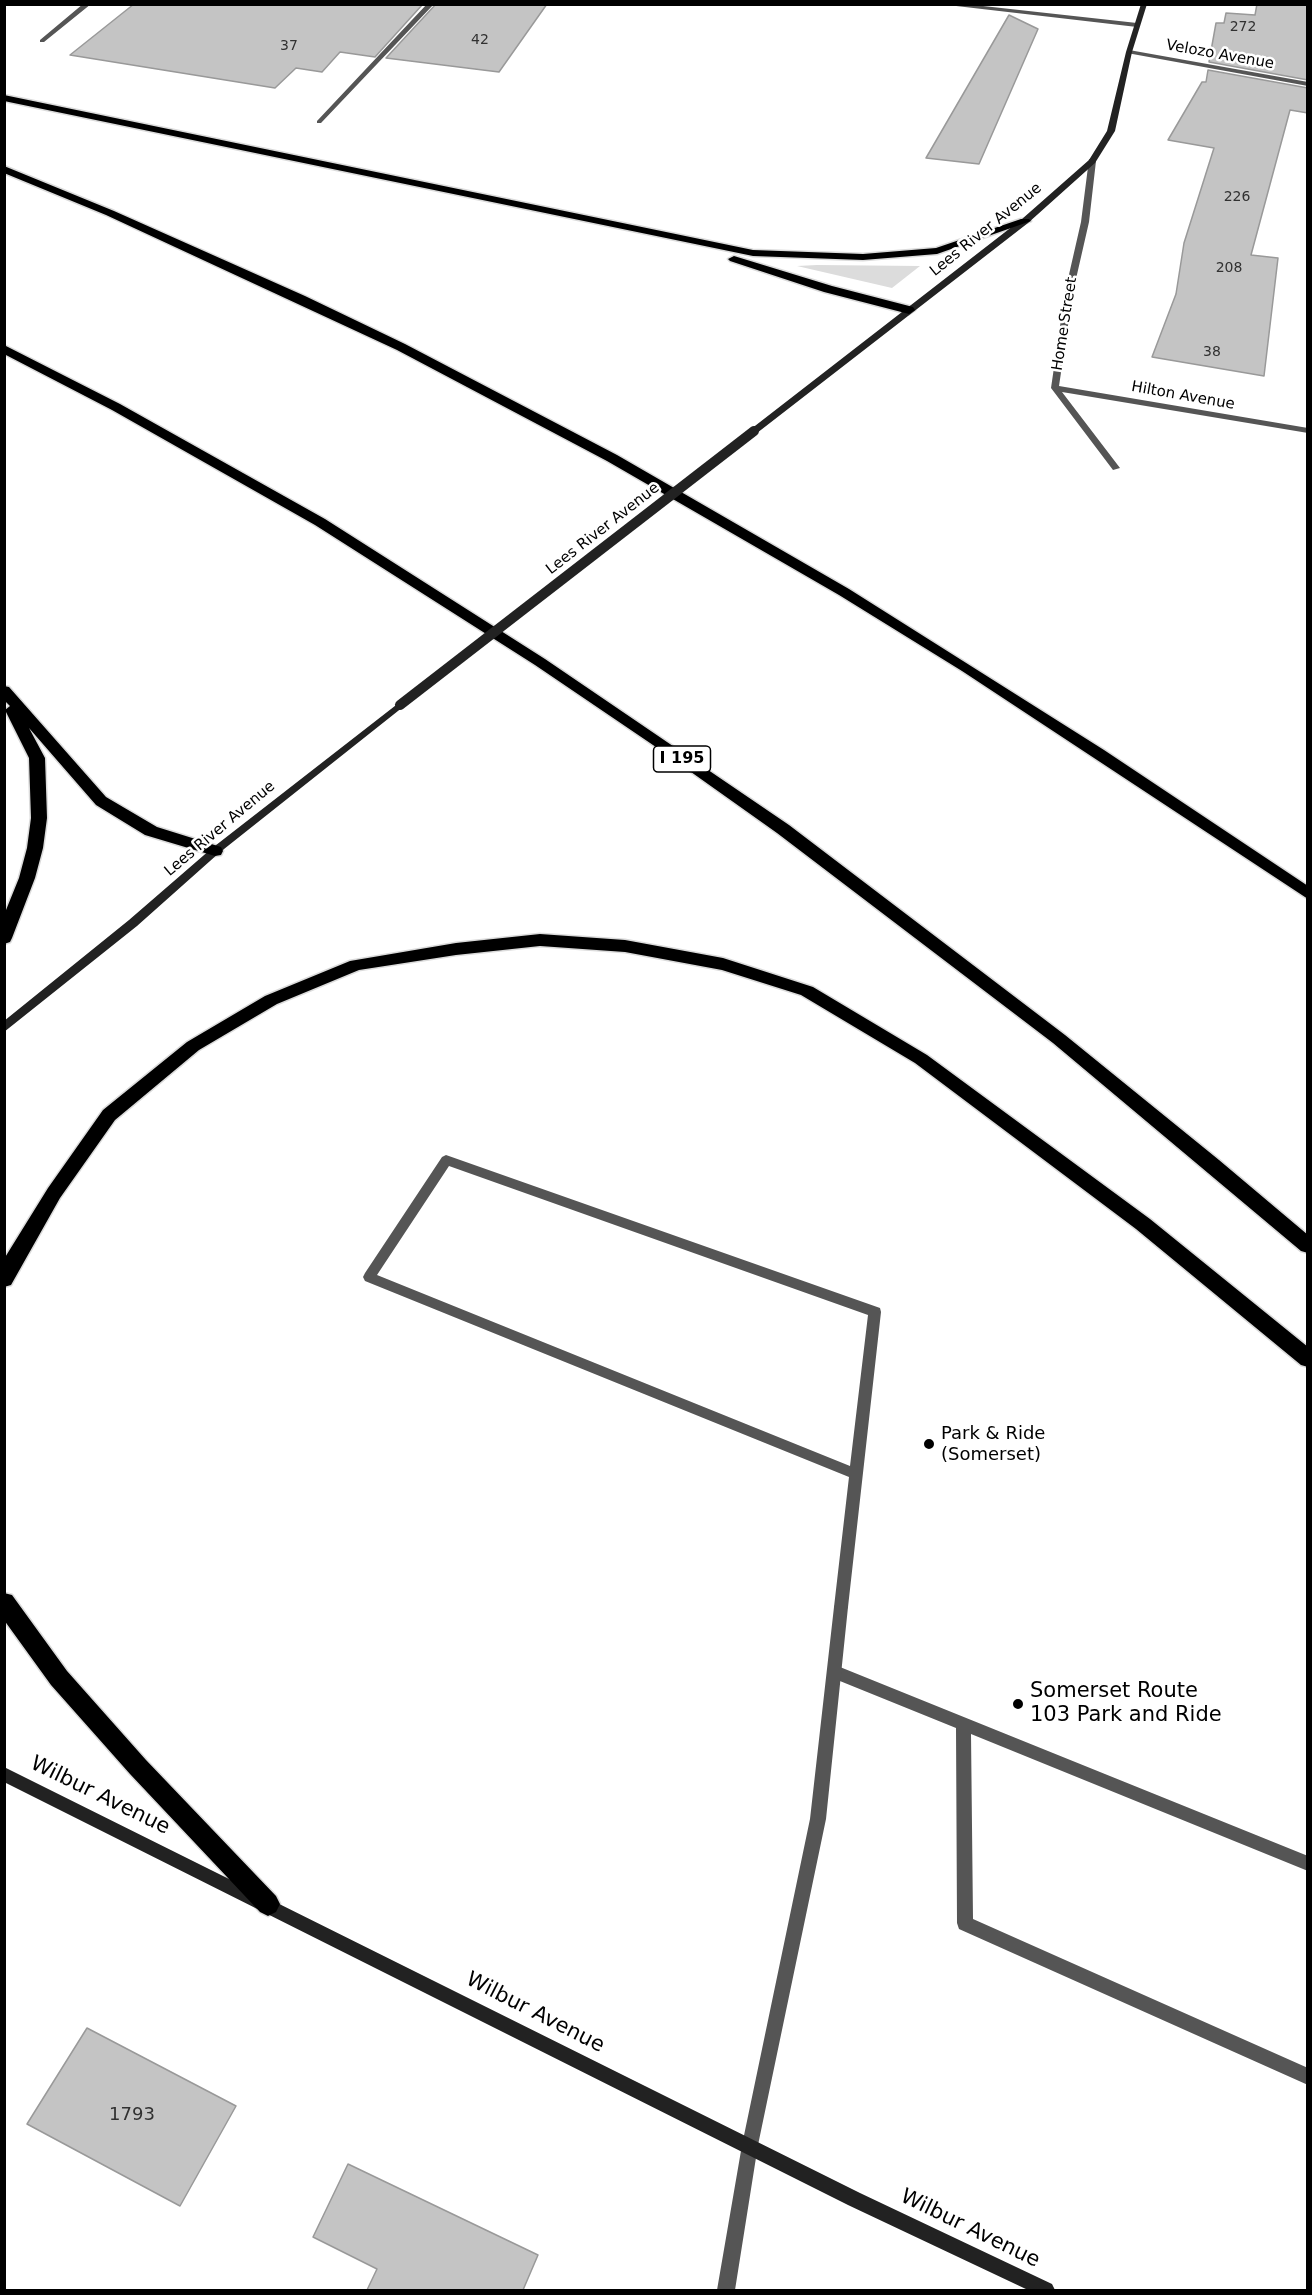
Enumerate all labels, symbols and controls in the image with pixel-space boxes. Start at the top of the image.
house number: 272 [1230,19,1256,35]
house number: 42 [471,32,489,48]
street label: Velozo Avenue [1165,37,1275,73]
house number: 37 [280,38,298,54]
street label: Lees River Avenue [927,179,1045,281]
house number: 226 [1224,189,1250,205]
house number: 208 [1216,260,1242,276]
street label: Home Street [1049,276,1081,372]
house number: 38 [1203,344,1221,360]
street label: Hilton Avenue [1130,378,1236,414]
street label: Lees River Avenue [543,479,663,579]
road number: I 195 [654,746,710,772]
street label: Lees River Avenue [161,778,279,880]
place label: Park & Ride (Somerset) [941,1423,1045,1466]
marker: Park & Ride (Somerset) [922,1437,936,1451]
place label: Somerset Route 103 Park and Ride [1030,1679,1222,1729]
marker: Somerset Route 103 Park and Ride [1011,1697,1025,1711]
street label: Wilbur Avenue [26,1751,174,1841]
street label: Wilbur Avenue [462,1967,608,2059]
house number: 1793 [109,2104,155,2126]
street label: Wilbur Avenue [896,2184,1044,2274]

